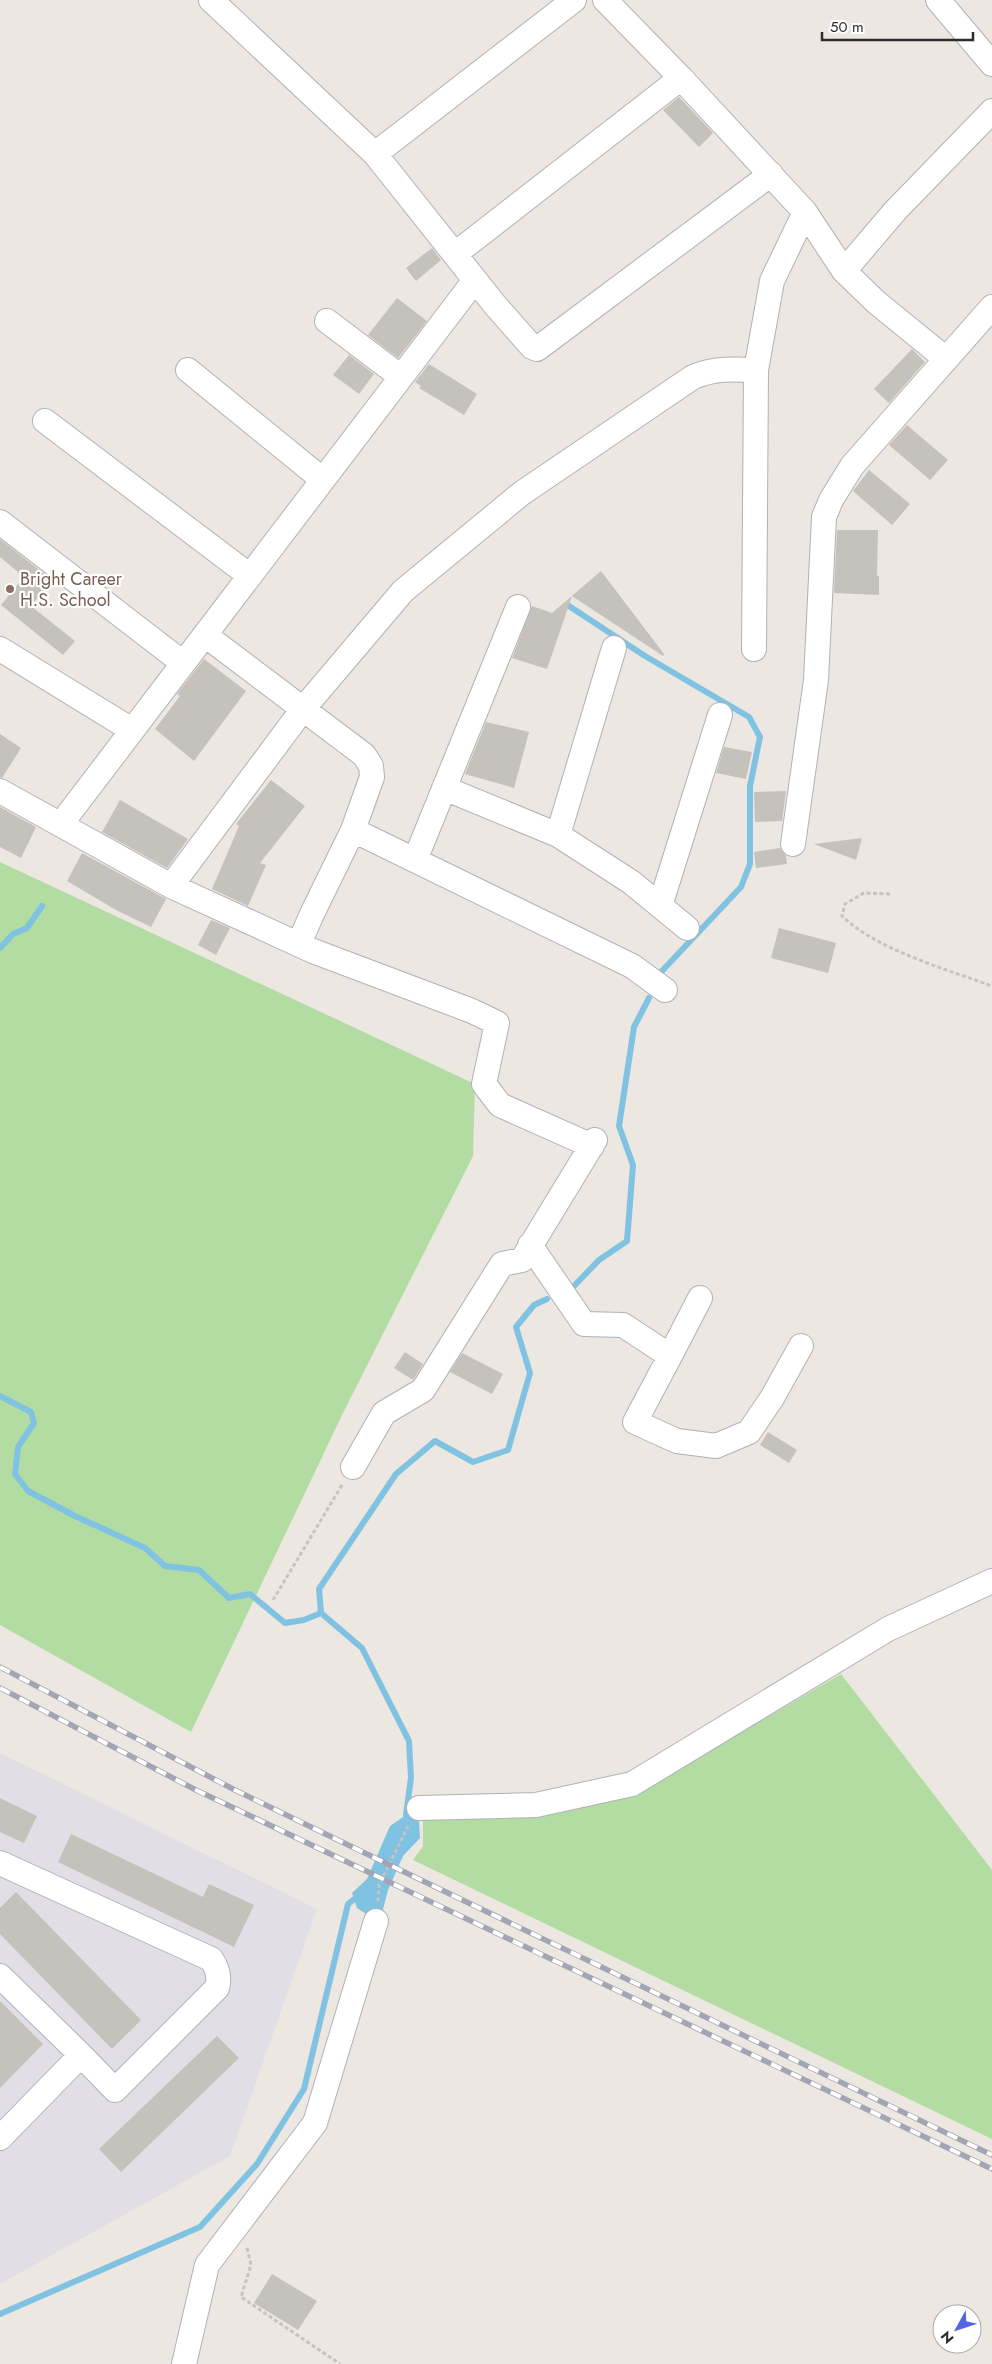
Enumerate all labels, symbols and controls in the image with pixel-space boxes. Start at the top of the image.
scale bar [822,10,973,42]
text: 50 m [830,16,864,38]
place label: Bright Career H.S. School [20,566,123,613]
marker: Bright Career H.S. School [4,583,16,595]
north arrow [932,2304,982,2354]
text: N [936,2327,958,2348]

